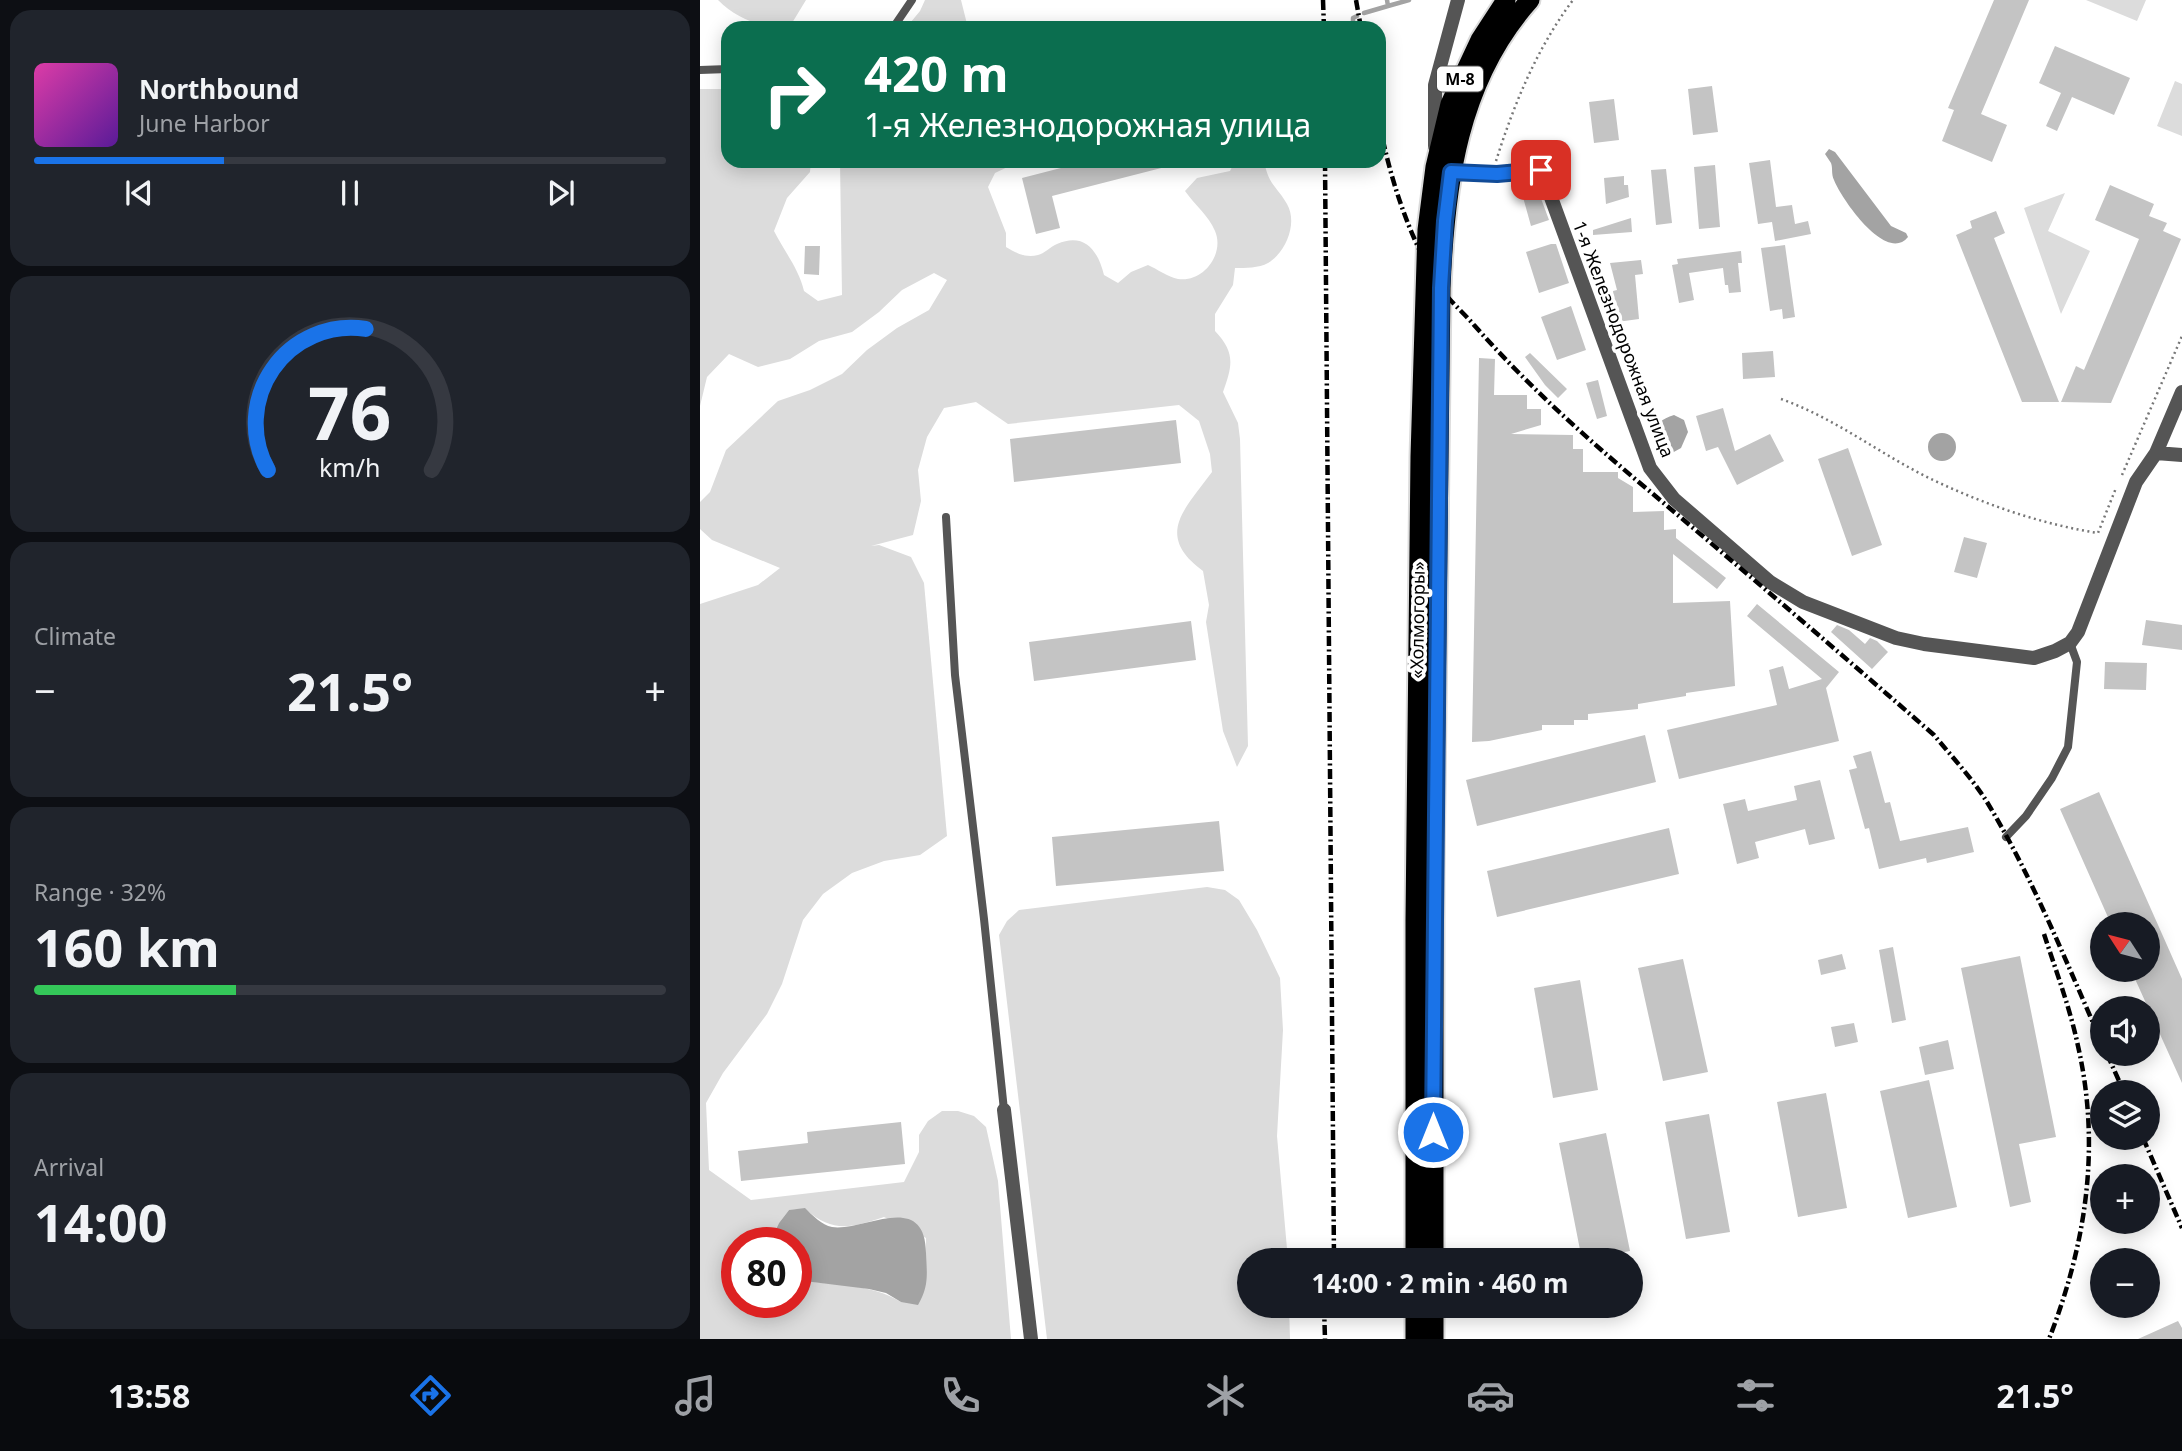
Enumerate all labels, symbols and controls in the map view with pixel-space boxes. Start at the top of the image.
text: 420 m [864,40,1009,106]
icon: right [749,49,840,140]
road number: М-8 [1437,66,1483,92]
text: Northbound [139,71,299,107]
text: 1-я Железнодорожная улица [864,103,1311,146]
text: June Harbor [139,107,270,139]
pin [1511,140,1571,200]
icon: arrive [1522,151,1560,189]
icon: previous [120,174,158,212]
icon: pause [331,174,369,212]
icon: next [542,174,580,212]
street label: 1-я Железнодорожная улица [1568,217,1680,461]
text: 76 [308,362,392,461]
text: km/h [319,449,381,483]
street label: «Холмогоры» [1404,561,1430,679]
text: Climate [34,620,116,652]
text: 21.5° [287,655,413,726]
text: − [34,664,56,716]
text: + [644,664,666,716]
text: Range · 32% [34,876,166,908]
text: 160 km [34,911,220,982]
north arrow [2090,912,2160,982]
map controls [2090,912,2160,1318]
button: sound [2090,996,2160,1066]
button: layers [2090,1080,2160,1150]
position arrow [1396,1095,1470,1169]
text: Arrival [34,1151,104,1183]
button: + [2090,1164,2160,1234]
text: 14:00 [34,1186,168,1257]
speed limit sign: 80 [721,1227,812,1318]
button: − [2090,1248,2160,1318]
text: 14:00 · 2 min · 460 m [1312,1265,1568,1301]
icon: directions [406,1371,455,1420]
icon: music [671,1371,720,1420]
icon: phone [936,1371,985,1420]
icon: climate [1201,1371,1250,1420]
icon: car [1466,1371,1515,1420]
icon: filters [1731,1371,1780,1420]
text: 13:58 [108,1374,190,1417]
text: 21.5° [1996,1374,2074,1417]

